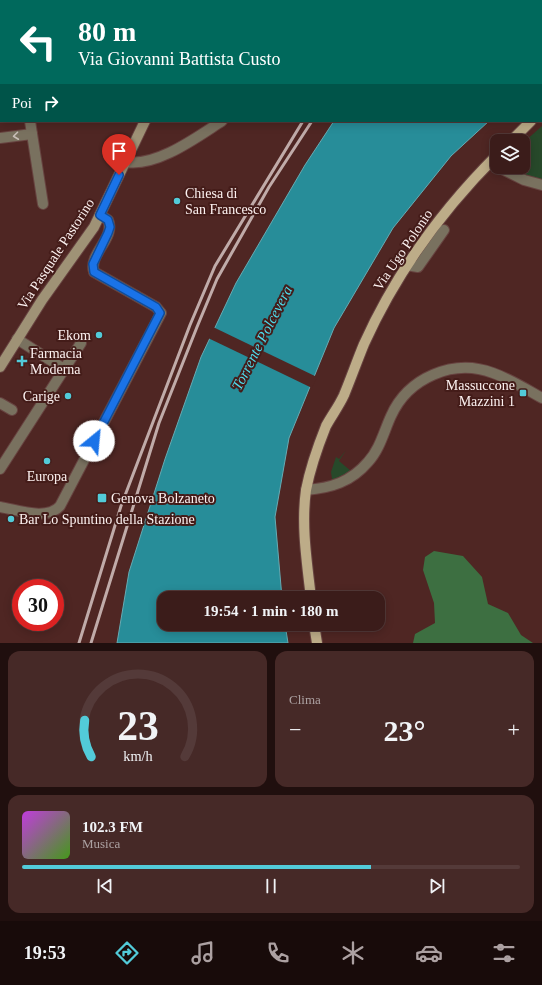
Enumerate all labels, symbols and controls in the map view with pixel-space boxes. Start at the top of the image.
icon: left [12,16,64,68]
text: 80 m [78,16,136,47]
text: Via Giovanni Battista Custo [78,49,280,69]
icon: right [40,92,62,114]
text: Poi [12,95,32,111]
one-way arrow [13,131,19,140]
pin [102,134,136,175]
map controls [490,134,530,174]
button: layers [490,134,530,174]
icon: arrive [108,140,130,162]
place label: Chiesa di San Francesco [185,186,266,217]
street label: Via Pasquale Pastorino [15,196,97,312]
marker: Chiesa di San Francesco [172,196,182,206]
street label: Via Ugo Polonio [370,207,436,293]
water label: Torrente Polcevera [229,283,295,393]
place label: Ekom [58,328,91,343]
marker: Ekom [94,330,104,340]
place label: Farmacia Moderna [30,346,83,377]
marker: Farmacia Moderna [17,356,27,366]
place label: Massuccone Mazzini 1 [446,378,515,409]
marker: Massuccone Mazzini 1 [518,388,528,398]
place label: Carige [23,389,60,404]
marker: Carige [63,391,73,401]
position arrow [73,420,115,462]
marker: Europa [42,456,52,466]
place label: Europa [27,469,68,484]
place label: Genova Bolzaneto [111,491,215,506]
marker: Genova Bolzaneto [96,492,108,504]
place label: Bar Lo Spuntino della Stazione [19,512,195,527]
marker: Bar Lo Spuntino della Stazione [6,514,16,524]
speed limit sign: 30 [12,579,64,631]
text: 19:54 · 1 min · 180 m [204,603,339,619]
text: Clima [289,692,321,707]
text: 23 [117,703,158,749]
text: 23° [384,714,426,747]
text: − [289,717,301,742]
text: + [508,717,520,742]
text: km/h [123,748,152,764]
text: 102.3 FM [82,819,143,835]
text: Musica [82,836,120,851]
icon: previous [94,875,116,897]
icon: pause [260,875,282,897]
icon: next [426,875,448,897]
icon: directions [113,939,141,967]
icon: music [189,939,217,967]
icon: phone [264,939,292,967]
icon: climate [339,939,367,967]
icon: car [415,939,443,967]
icon: filters [490,939,518,967]
text: 19:53 [24,943,66,963]

